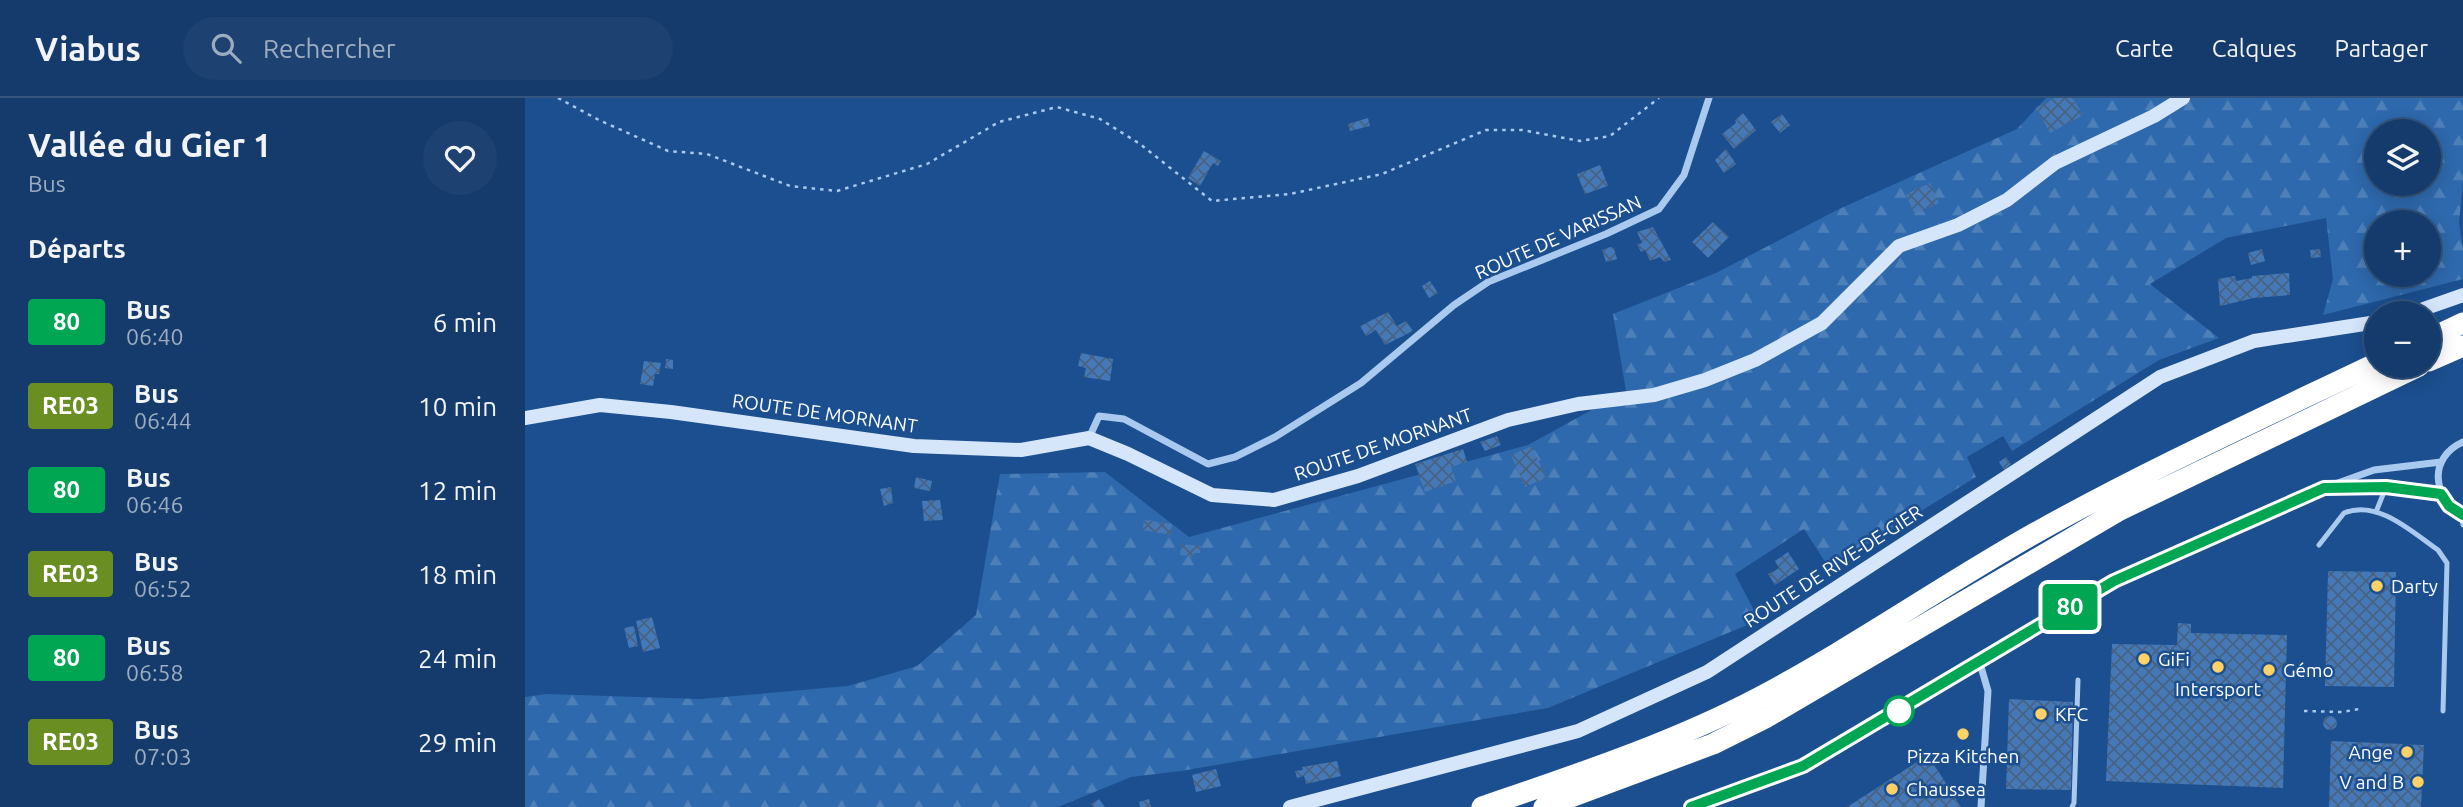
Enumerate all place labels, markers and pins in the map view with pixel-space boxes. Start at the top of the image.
place label: Darty [2391,575,2438,597]
marker: Darty [2369,578,2385,594]
place label: GiFi [2158,648,2190,670]
marker: GiFi [2136,651,2152,667]
marker: Intersport [2210,659,2226,675]
place label: Gémo [2283,659,2334,681]
marker: Gémo [2261,662,2277,678]
place label: Intersport [2175,678,2262,700]
unlabelled marker [1884,696,1914,726]
place label: KFC [2055,703,2089,725]
marker: KFC [2033,706,2049,722]
marker: Pizza Kitchen [1955,726,1971,742]
place label: Ange [2348,741,2393,763]
marker: Ange [2399,744,2415,760]
place label: Pizza Kitchen [1907,745,2019,767]
place label: V and B [2339,771,2404,793]
marker: V and B [2410,774,2426,790]
place label: Chaussea [1906,778,1986,800]
marker: Chaussea [1884,781,1900,797]

